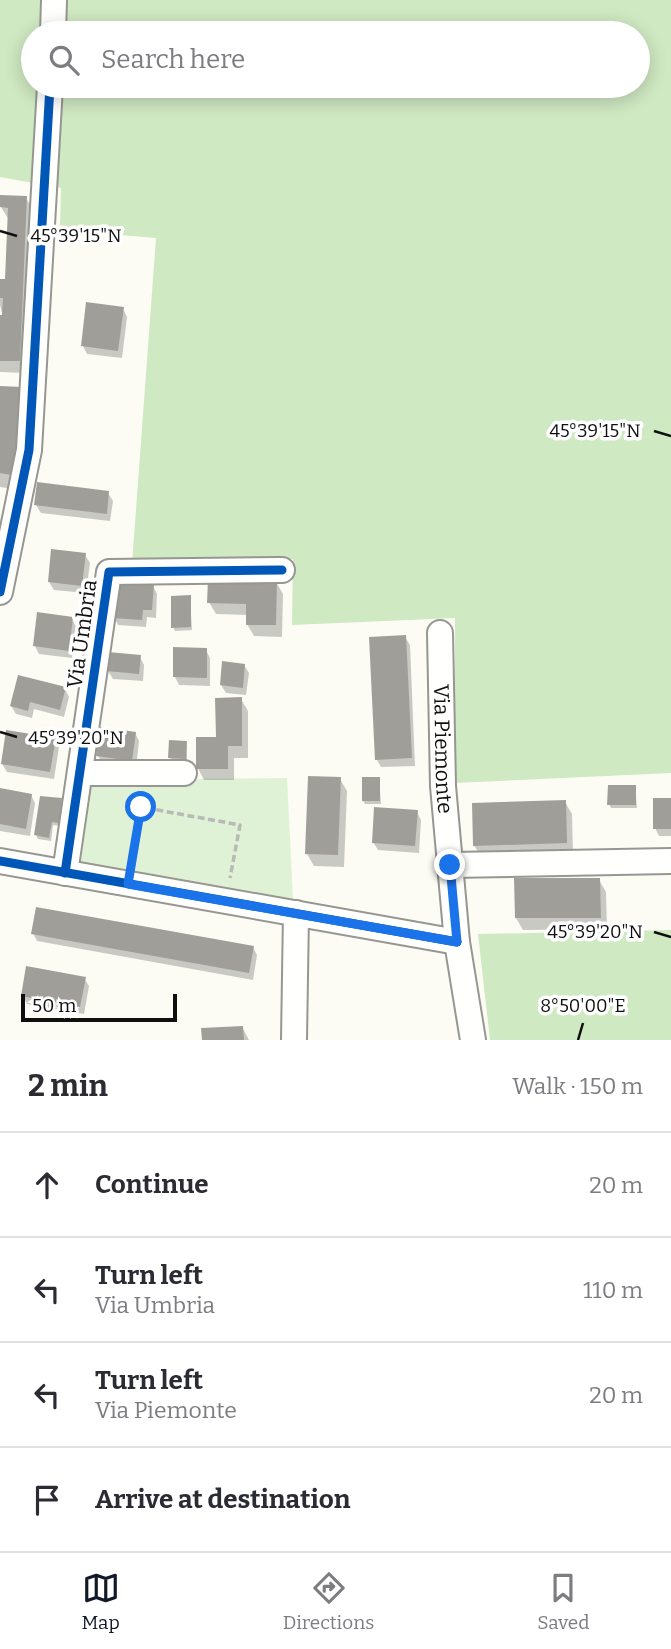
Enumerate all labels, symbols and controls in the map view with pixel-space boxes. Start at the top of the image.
search box [21,21,650,98]
icon: search [45,41,83,79]
text: Search here [101,44,245,75]
text: 45°39'15"N [31,225,121,247]
text: 45°39'15"N [550,420,640,442]
street label: Via Umbria [61,577,103,690]
street label: Via Piemonte [428,684,458,815]
text: 45°39'20"N [28,727,124,749]
route start [125,791,156,822]
route end [434,849,465,880]
text: 45°39'20"N [547,921,643,943]
scale bar [21,991,177,1023]
text: 50 m [32,994,76,1017]
text: 8°50'00"E [540,995,626,1017]
text: 2 min [28,1068,108,1104]
text: Walk · 150 m [512,1072,643,1100]
icon: ahead [28,1166,66,1204]
text: Continue [95,1169,209,1200]
text: 20 m [589,1171,643,1199]
text: Turn left [95,1260,203,1291]
icon: left [28,1271,66,1309]
text: 110 m [583,1276,643,1304]
text: Via Umbria [95,1291,215,1319]
text: Turn left [95,1365,203,1396]
icon: left [28,1376,66,1414]
text: 20 m [589,1381,643,1409]
text: Via Piemonte [95,1396,237,1424]
icon: arrive [28,1481,66,1519]
text: Arrive at destination [95,1484,350,1515]
tab: Map [82,1569,120,1634]
tab: Directions [283,1569,374,1634]
tab: Saved [537,1569,589,1634]

